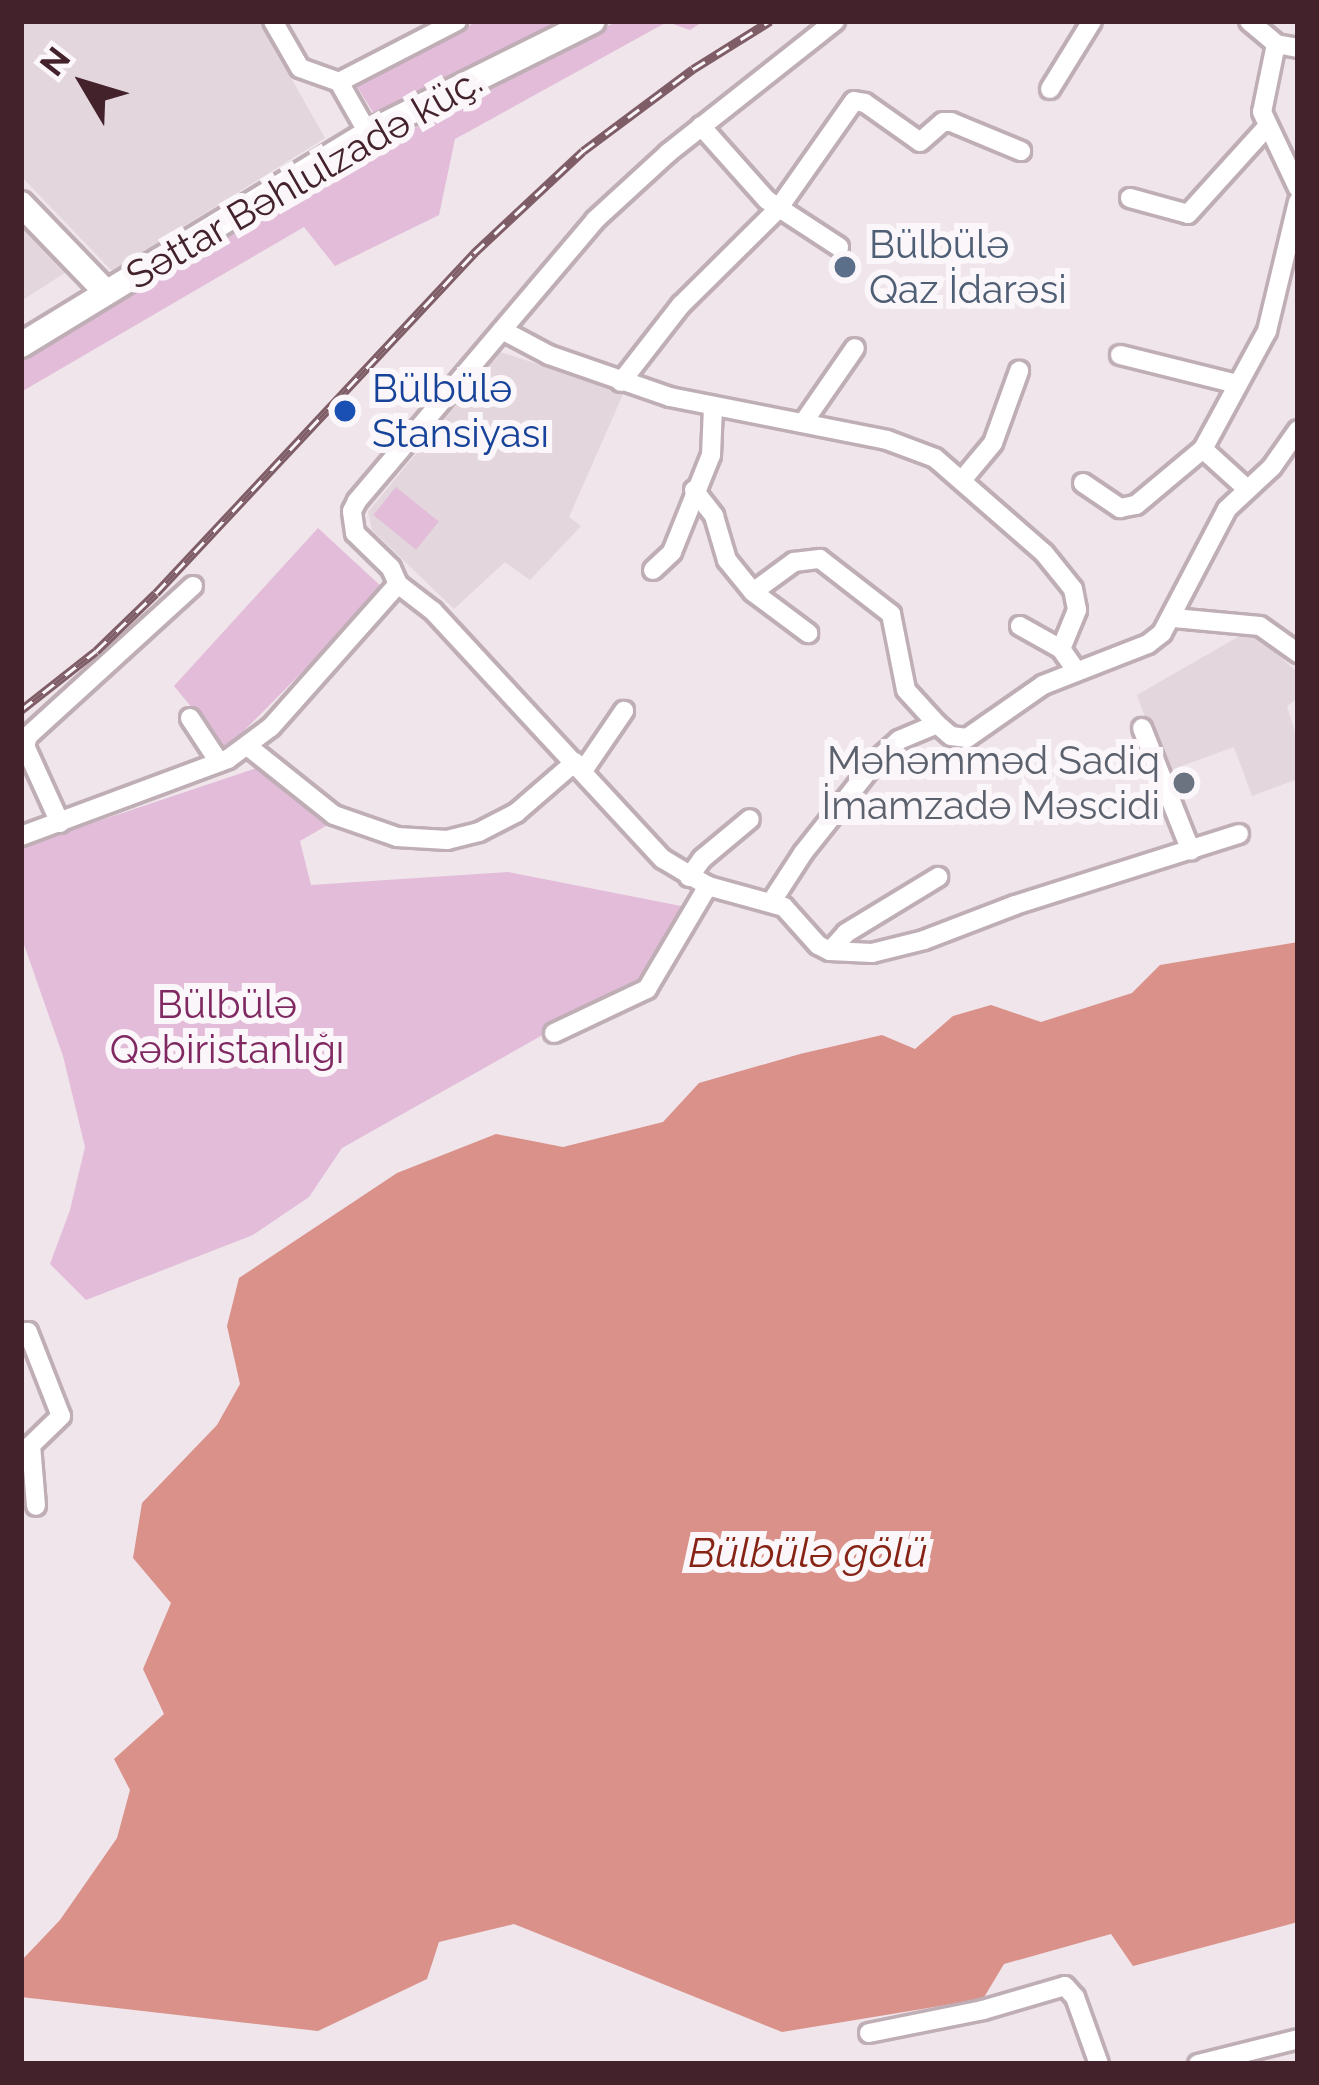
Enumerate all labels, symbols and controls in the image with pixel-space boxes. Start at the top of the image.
north arrow [24,24,144,144]
text: N [32,40,78,83]
street label: Səttar Bəhlulzadə küç. [118,57,490,299]
place label: Bülbülə Qaz İdarəsi [869,222,1067,313]
marker: Bülbülə Qaz İdarəsi [832,254,858,280]
place label: Bülbülə Stansiyası [372,366,549,457]
marker: Bülbülə Stansiyası [329,395,361,427]
place label: Məhəmməd Sadiq İmamzadə Məscidi [821,738,1160,829]
marker: Məhəmməd Sadiq İmamzadə Məscidi [1171,770,1197,796]
park label: Bülbülə Qəbiristanlığı [110,982,344,1073]
water label: Bülbülə gölü [688,1528,928,1578]

